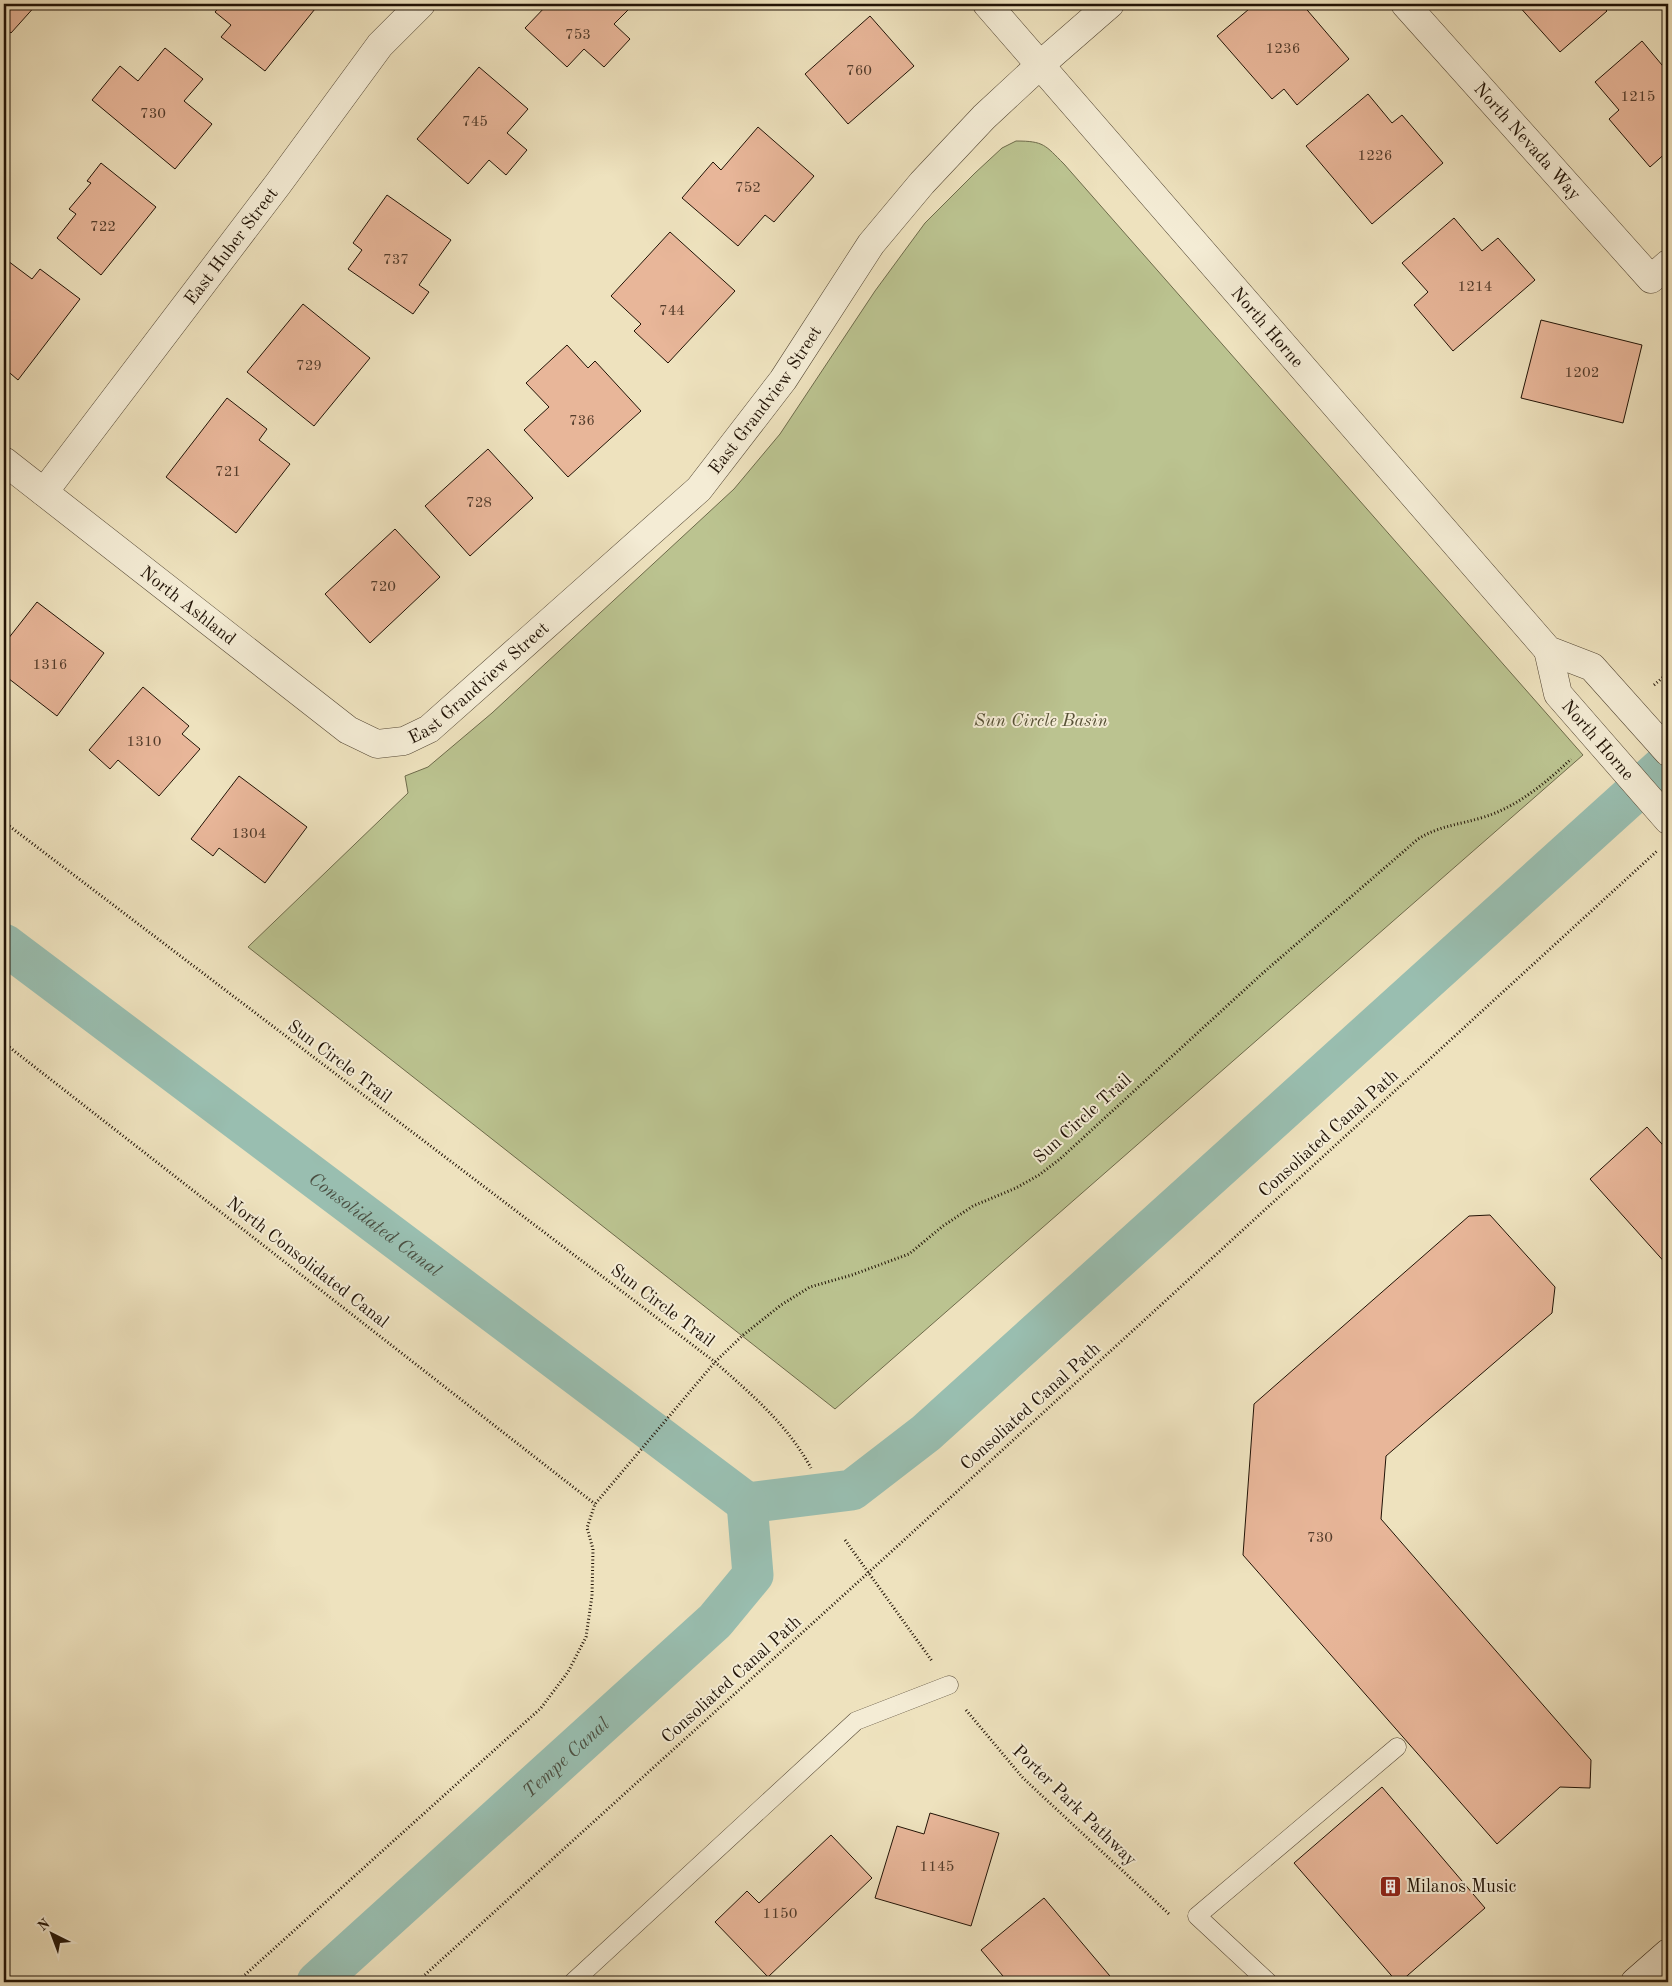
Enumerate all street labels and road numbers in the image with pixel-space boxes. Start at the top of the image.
street label: North Nevada Way [1470,80,1584,204]
street label: East Huber Street [182,185,282,309]
street label: North Horne [1227,284,1306,371]
street label: East Grandview Street [706,323,825,478]
street label: North Ashland [137,563,239,649]
street label: East Grandview Street [406,619,553,748]
street label: North Horne [1558,697,1637,784]
street label: Sun Circle Trail [284,1017,395,1107]
street label: Consoliated Canal Path [1255,1066,1402,1201]
street label: Sun Circle Trail [1030,1070,1135,1167]
street label: North Consolidated Canal [223,1194,392,1332]
street label: Sun Circle Trail [607,1261,718,1351]
street label: Consoliated Canal Path [957,1339,1104,1474]
street label: Consoliated Canal Path [658,1612,805,1747]
street label: Porter Park Pathway [1009,1742,1140,1870]

